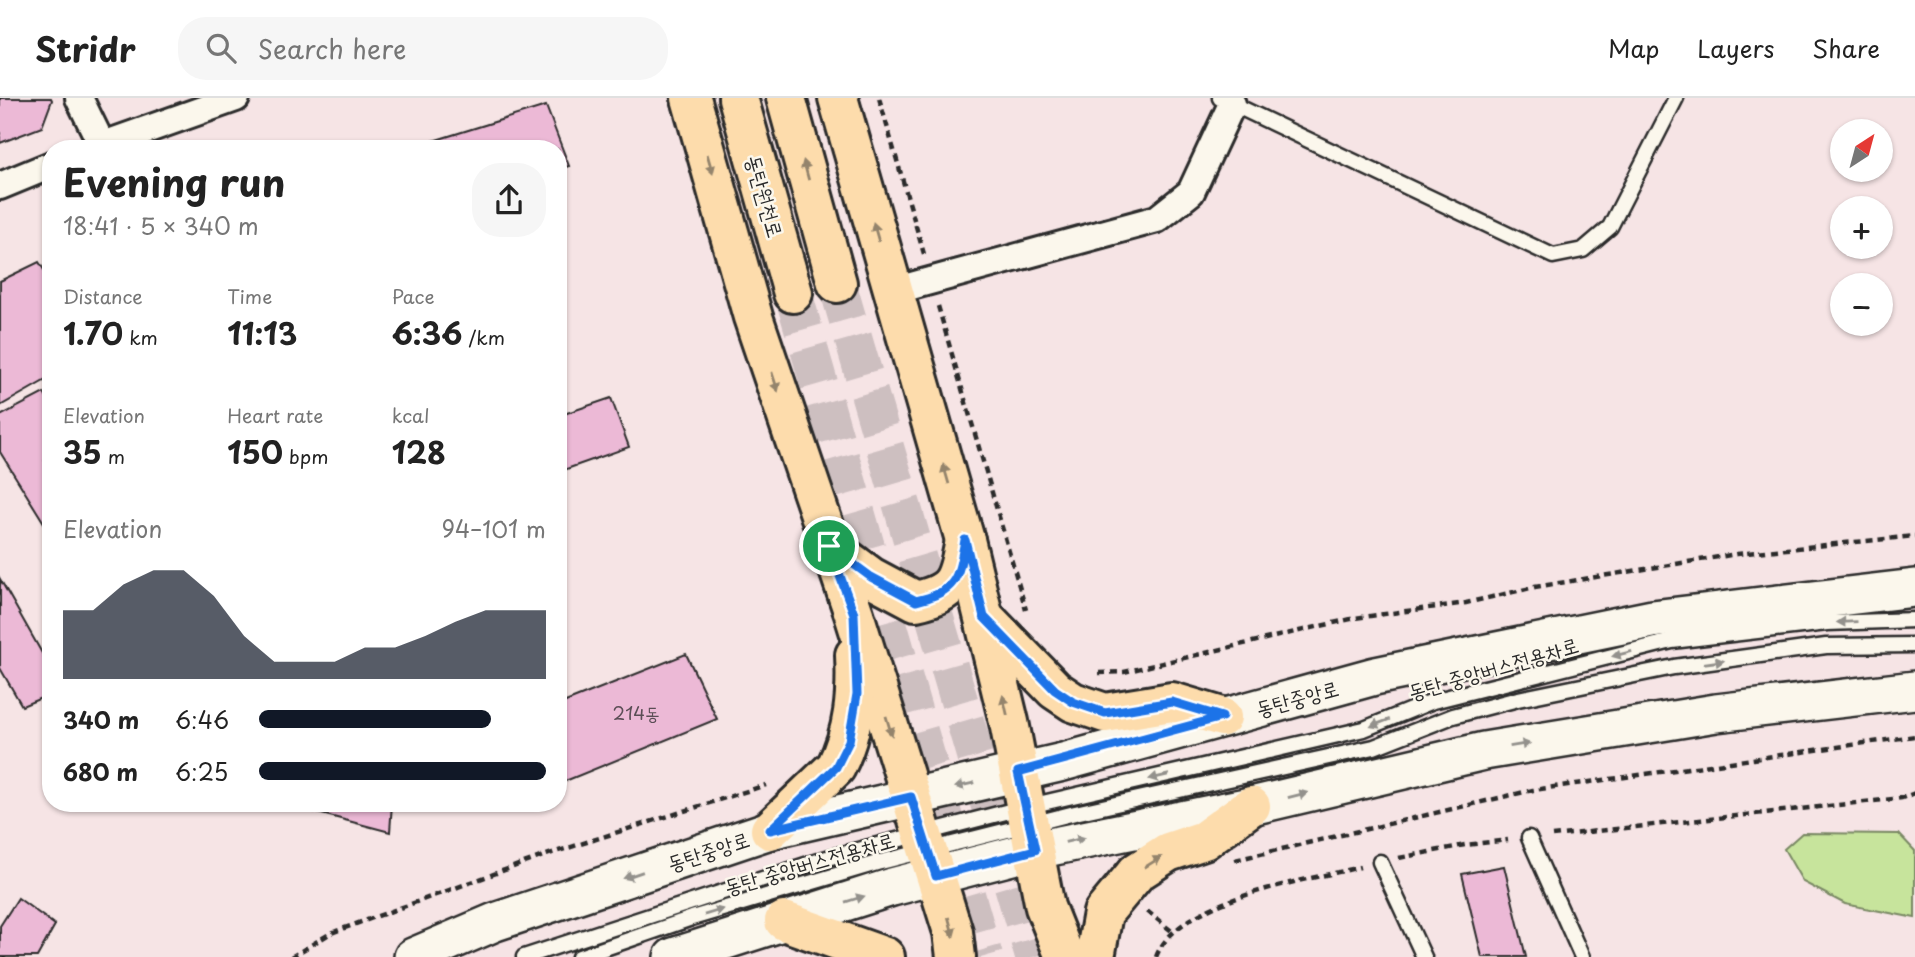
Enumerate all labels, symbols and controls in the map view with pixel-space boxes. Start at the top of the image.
search box [178,17,668,80]
text: Stridr [35,23,136,73]
icon: search [202,29,240,67]
text: Search here [258,29,406,68]
text: Map [1608,30,1659,66]
text: Layers [1697,30,1774,66]
text: Share [1812,30,1880,66]
north arrow [1830,119,1894,182]
map controls [1830,119,1893,336]
street label: 동탄원천로 [739,151,793,241]
text: Evening run [63,153,285,210]
one-way arrow [705,153,716,175]
one-way arrow [800,159,810,180]
button: share [472,163,546,237]
button: + [1830,196,1893,259]
text: 18:41 · 5 × 340 m [63,208,259,243]
one-way arrow [871,221,881,242]
button: − [1830,273,1893,336]
text: Distance [63,282,143,310]
text: Time [227,282,272,310]
text: Pace [392,282,435,310]
text: 1.70 [63,310,123,355]
text: 11:13 [227,310,297,355]
text: 6:36 [392,310,462,355]
text: km [123,323,158,351]
text: /km [462,323,505,351]
one-way arrow [770,371,781,392]
text: Elevation [63,401,145,429]
text: Heart rate [227,401,323,429]
text: kcal [392,401,430,429]
text: 35 [63,429,102,474]
text: 150 [227,429,283,474]
text: 128 [392,429,446,474]
text: m [102,442,125,470]
text: bpm [283,442,328,470]
one-way arrow [940,463,951,485]
text: Elevation [63,511,162,546]
text: 94–101 m [441,511,546,546]
pin [799,516,859,576]
icon: arrive [810,527,848,565]
one-way arrow [1836,617,1858,628]
street label: 동탄 중앙버스전용차로 [1404,627,1582,707]
one-way arrow [1611,649,1633,660]
one-way arrow [1703,656,1725,667]
street label: 동탄중앙로 [1252,671,1342,723]
one-way arrow [1000,694,1011,716]
house number: 214동 [612,699,660,726]
text: 340 m [63,702,139,737]
text: 6:46 [175,702,229,737]
one-way arrow [884,716,894,737]
one-way arrow [1370,718,1391,729]
one-way arrow [1509,739,1531,750]
text: 680 m [63,754,138,789]
text: 6:25 [175,754,228,789]
one-way arrow [1148,771,1170,782]
one-way arrow [954,779,976,790]
one-way arrow [1287,789,1309,800]
street label: 동탄중앙로 [663,822,753,878]
street label: 동탄 중앙버스전용차로 [720,822,898,902]
one-way arrow [1064,834,1086,845]
one-way arrow [1143,855,1162,868]
one-way arrow [623,870,644,881]
one-way arrow [845,893,866,903]
one-way arrow [703,906,724,916]
one-way arrow [946,916,957,938]

